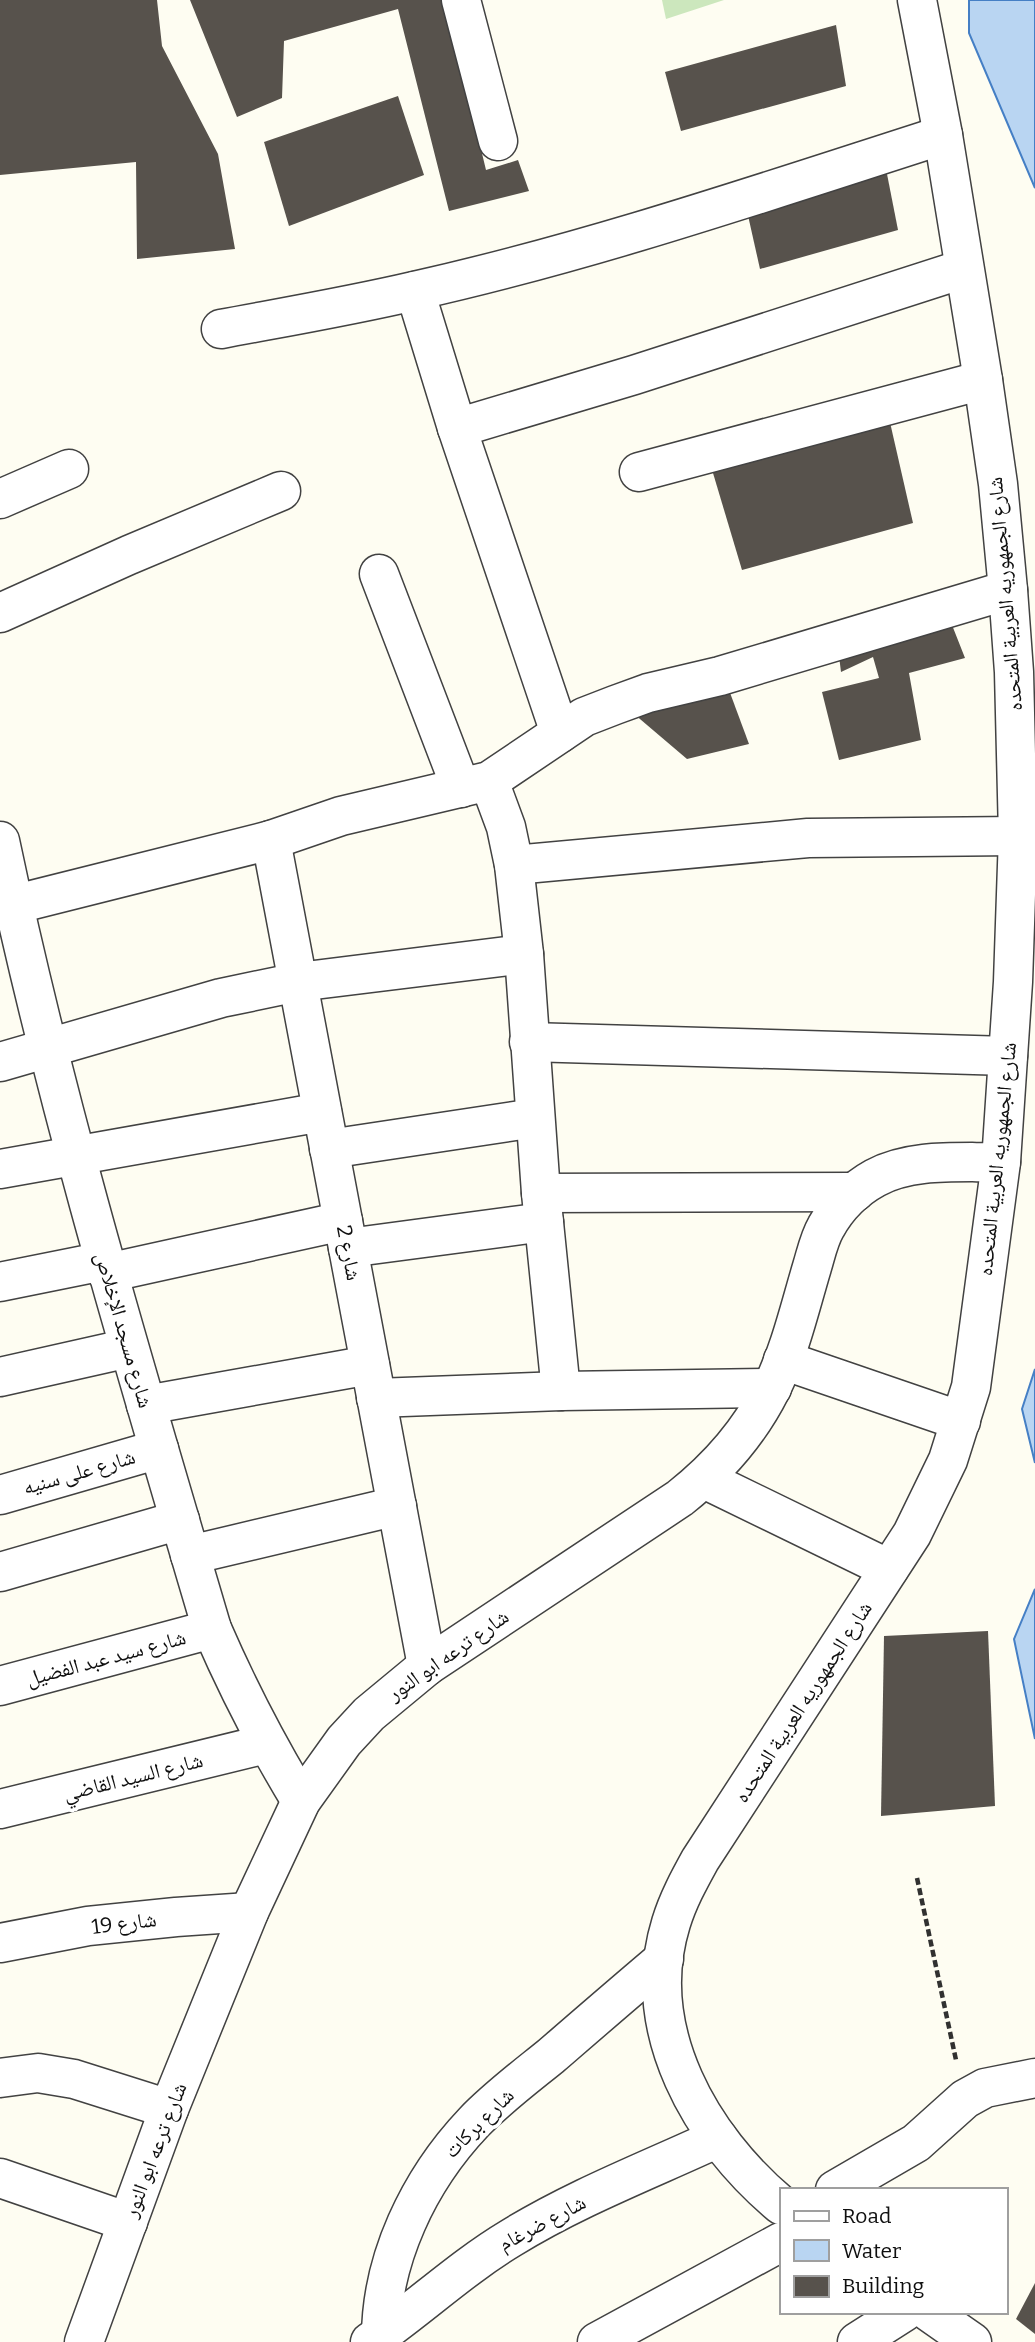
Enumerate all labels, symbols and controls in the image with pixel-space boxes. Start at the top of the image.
street label: شارع الجمهوريه العربية المتحده [982,476,1028,712]
street label: شارع الجمهوريه العربية المتحده [972,1041,1022,1277]
street label: شارع 2 [331,1223,367,1283]
street label: شارع مسجد الإخلاص [89,1249,159,1411]
street label: شارع على سنيه [20,1444,138,1500]
street label: شارع الجمهوريه العربية المتحده [728,1596,878,1808]
street label: شارع ترعه ابو النور [381,1604,514,1707]
street label: شارع سيد عبد الفضيل [23,1624,189,1692]
street label: شارع السيد القاضي [60,1747,206,1810]
street label: شارع 19 [90,1906,158,1940]
street label: شارع ترعه ابو النور [117,2079,193,2222]
street label: شارع بركات [438,2082,520,2164]
legend [780,2188,1007,2314]
street label: شارع ضرغام [494,2189,591,2258]
text: Road [842,2203,891,2229]
text: Water [842,2238,901,2264]
text: Building [842,2273,925,2299]

